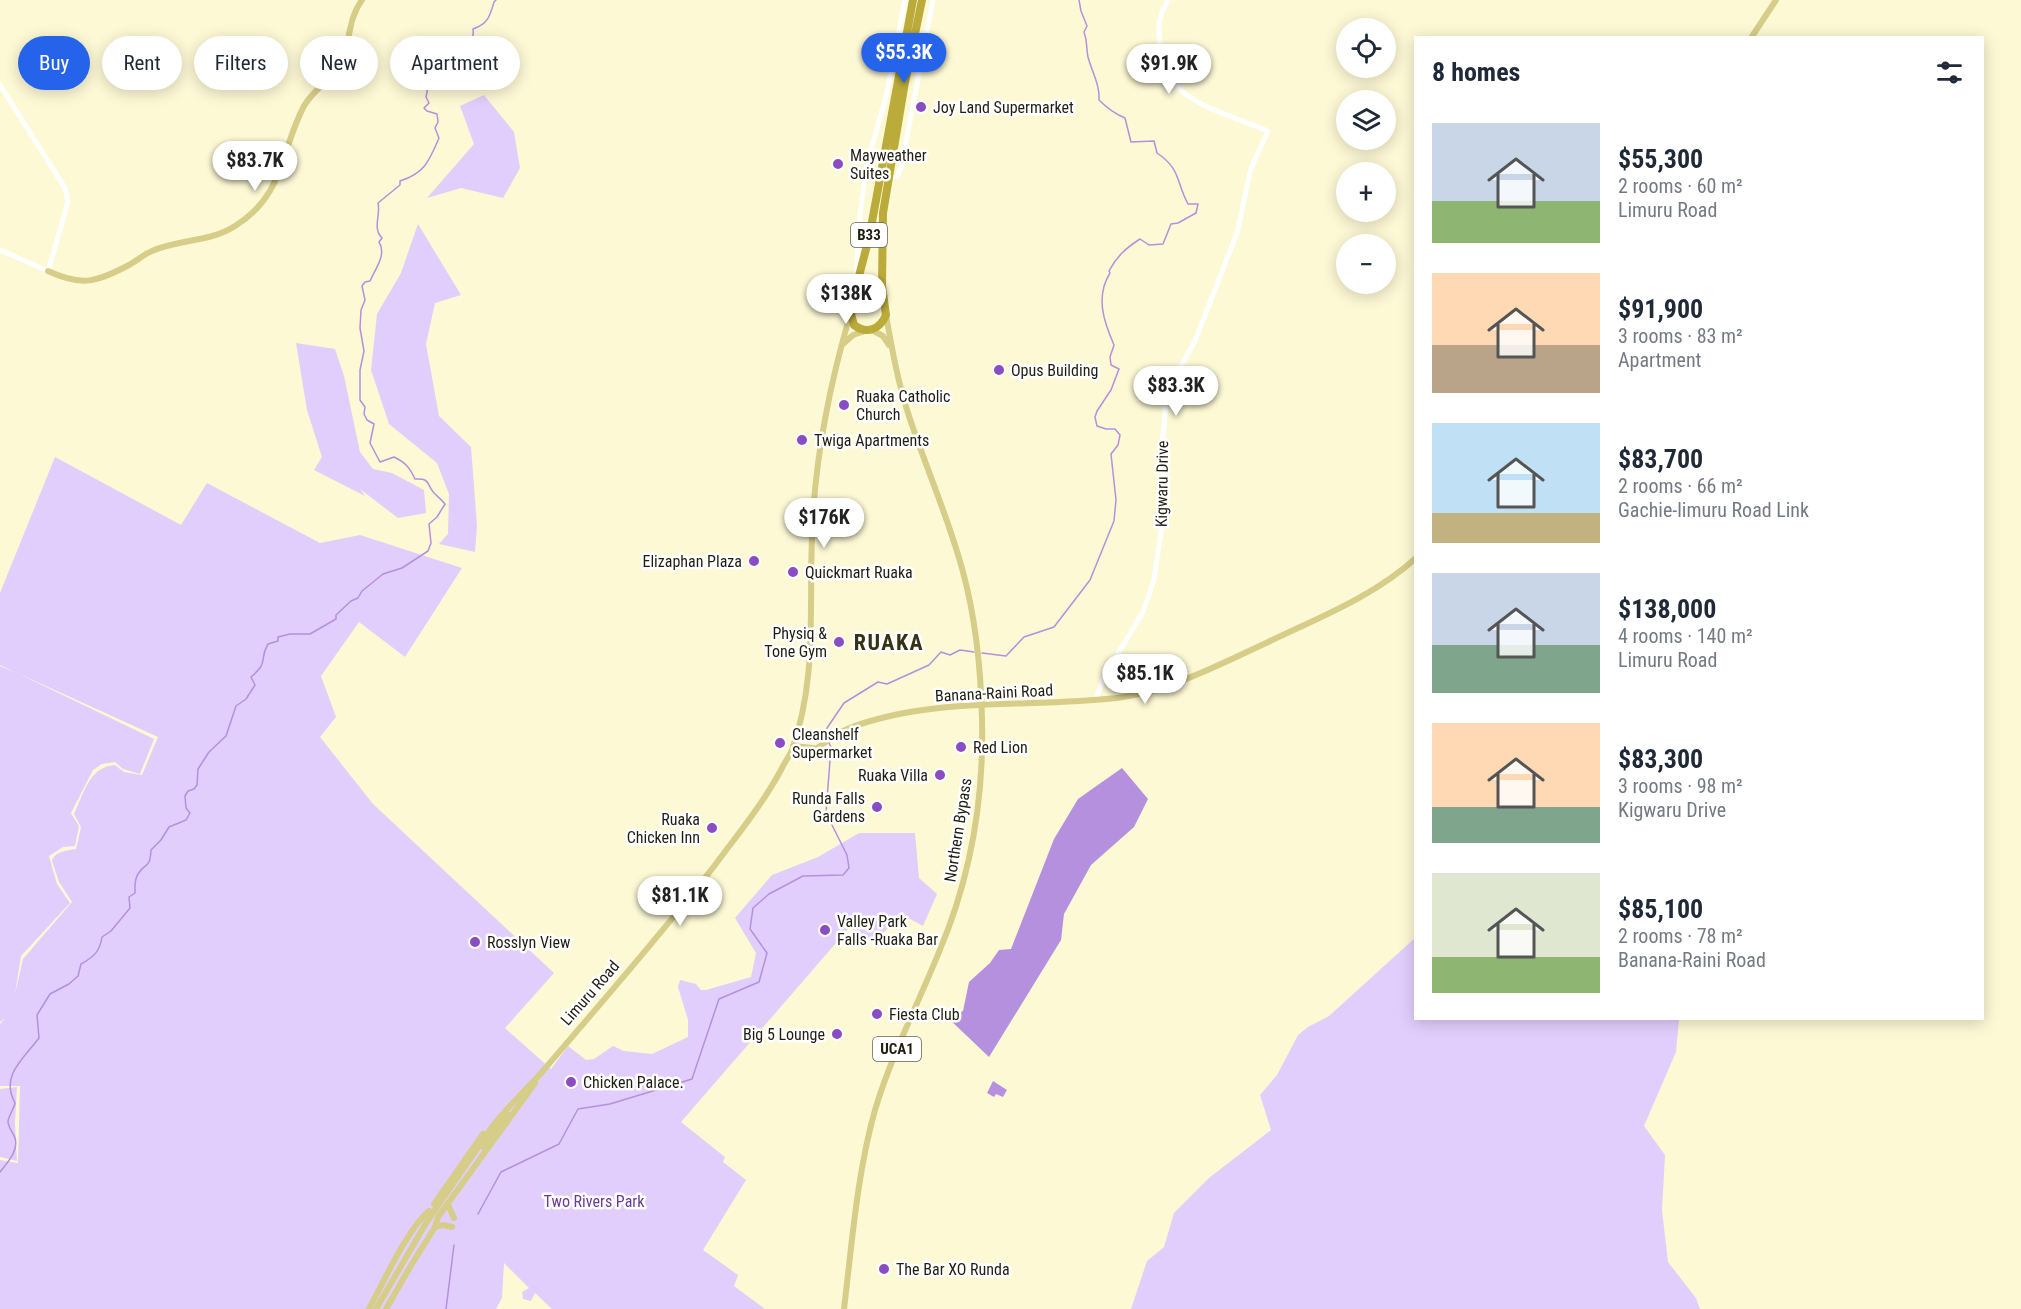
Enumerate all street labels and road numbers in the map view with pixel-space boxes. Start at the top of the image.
road number: B33 [851,223,887,247]
street label: Kigwaru Drive [1152,441,1172,527]
street label: Banana-Raini Road [934,680,1054,706]
street label: Northern Bypass [940,777,976,883]
street label: Limuru Road [557,957,623,1029]
road number: UCA1 [873,1037,921,1061]

